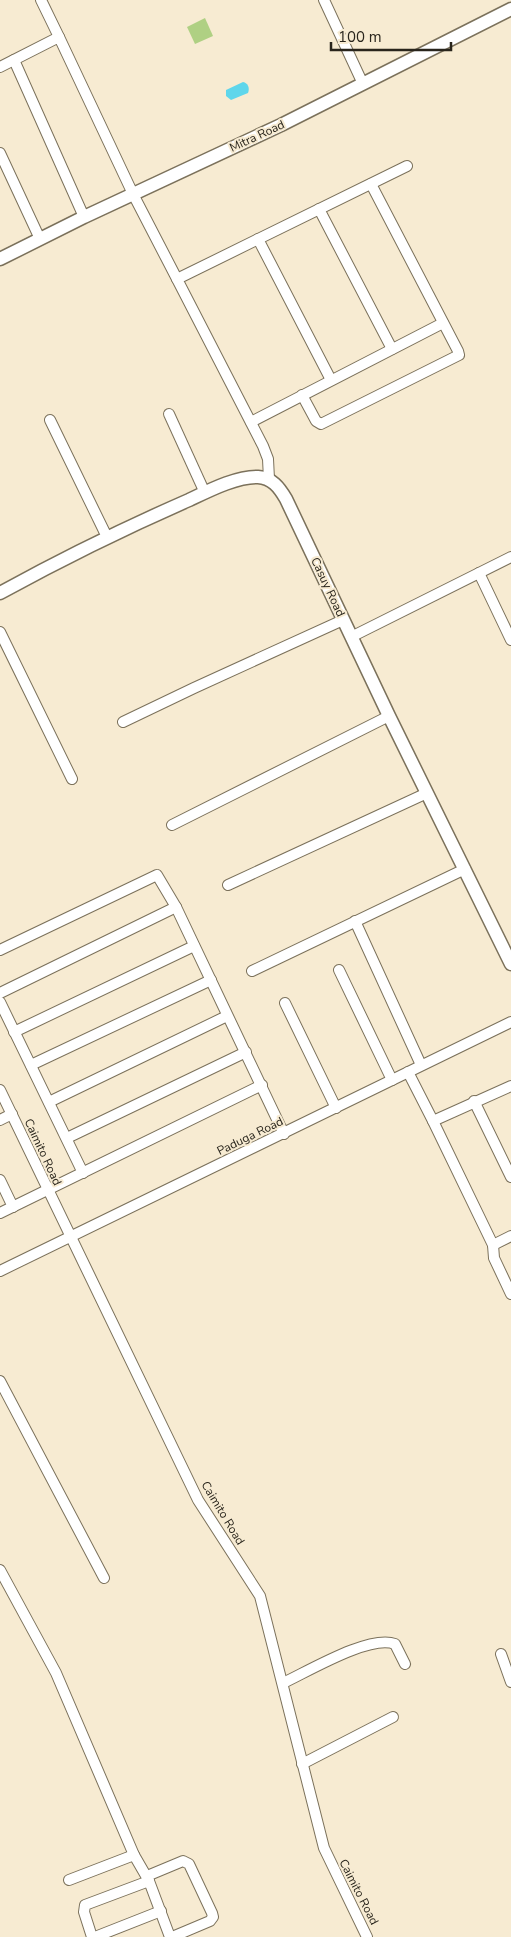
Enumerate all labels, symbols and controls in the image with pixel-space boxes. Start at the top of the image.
scale bar [331,20,451,52]
text: 100 m [338,27,382,47]
street label: Mitra Road [227,116,287,156]
street label: Casuy Road [307,555,349,619]
street label: Paduga Road [214,1113,286,1159]
street label: Caimito Road [21,1116,65,1188]
street label: Caimito Road [198,1478,248,1548]
street label: Caimito Road [336,1856,382,1928]

